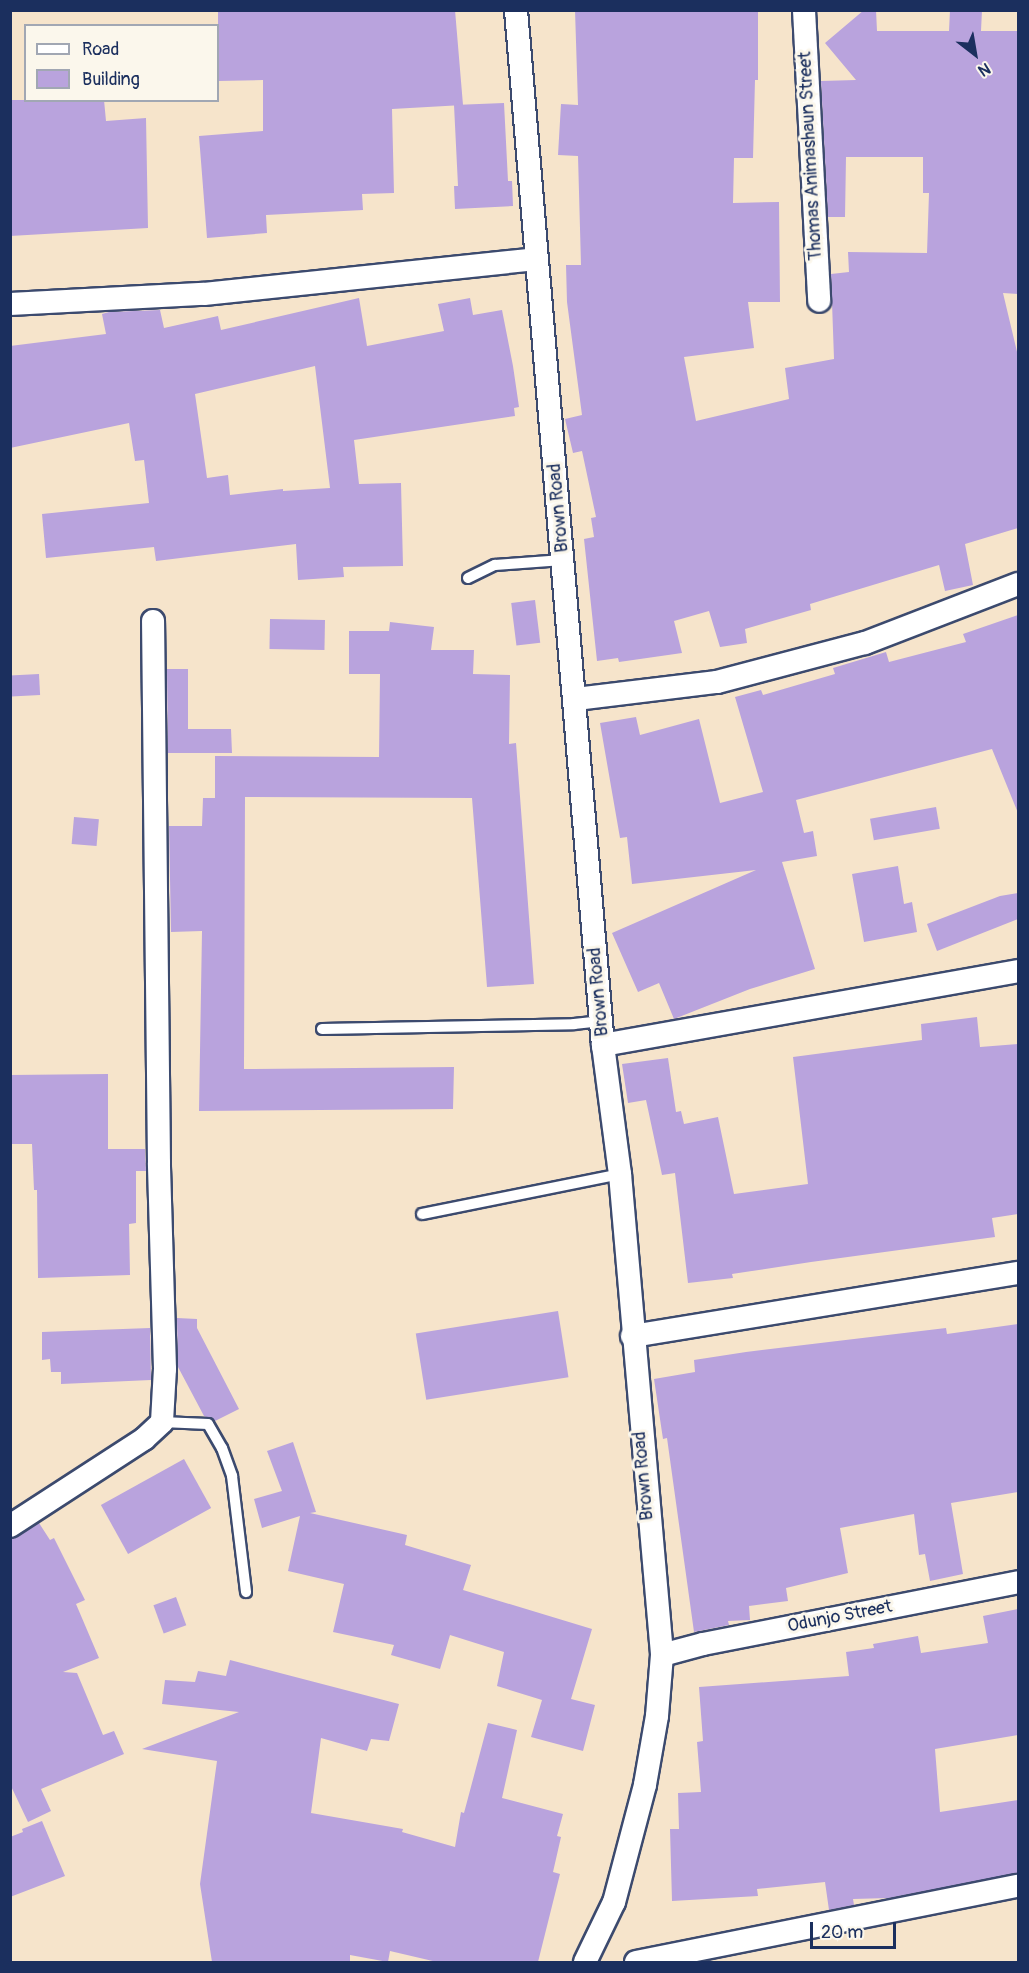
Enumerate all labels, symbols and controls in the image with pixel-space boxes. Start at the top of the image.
legend [24,24,219,102]
north arrow [945,24,1005,84]
text: Road [82,38,119,61]
street label: Thomas Animashaun Street [795,51,827,261]
text: N [974,58,994,81]
text: Building [82,68,140,91]
street label: Brown Road [544,463,574,553]
street label: Brown Road [584,947,614,1037]
street label: Brown Road [629,1431,659,1521]
street label: Odunjo Street [786,1596,894,1638]
scale bar [813,1910,898,1948]
text: 20 m [821,1921,863,1944]

